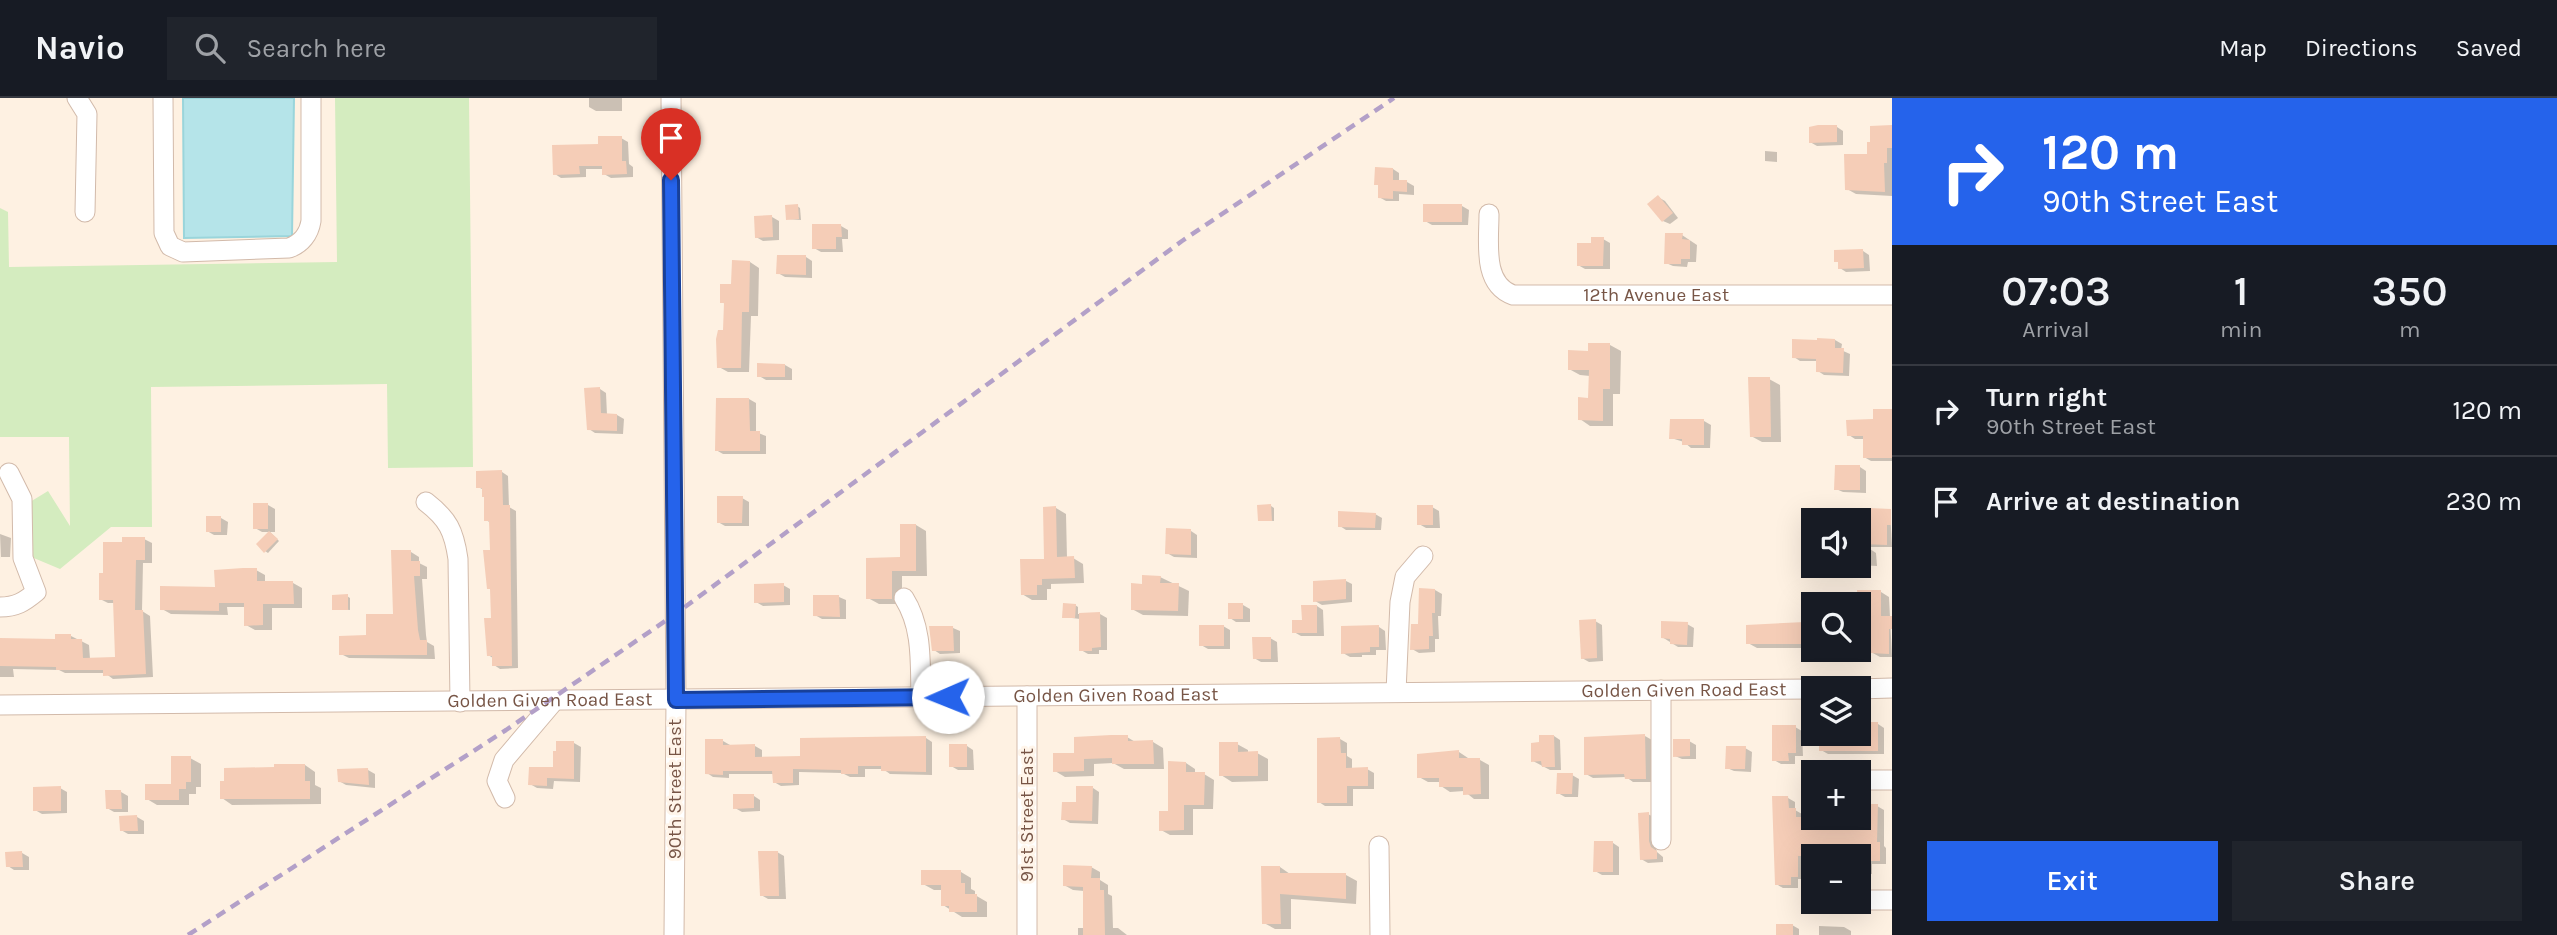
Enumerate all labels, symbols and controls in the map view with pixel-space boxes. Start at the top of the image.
search box [167,17,657,80]
text: Navio [35,29,125,67]
icon: search [191,29,229,67]
text: Search here [247,33,386,64]
text: Map [2219,34,2267,62]
text: Directions [2305,34,2418,62]
text: Saved [2456,34,2522,62]
pin [641,108,701,180]
icon: arrive [652,119,690,157]
text: 120 m [2042,124,2179,181]
icon: right [1927,126,2018,217]
text: 90th Street East [2042,183,2278,220]
text: 07:03 [2001,266,2111,316]
text: 1 [2234,266,2249,316]
text: 350 [2372,266,2448,316]
street label: 12th Avenue East [1583,284,1729,306]
text: Arrival [2022,316,2090,343]
text: min [2220,316,2262,343]
text: m [2399,316,2420,343]
text: Turn right [1986,382,2107,413]
icon: right [1927,392,1965,430]
text: 120 m [2452,395,2522,426]
text: 90th Street East [1986,413,2156,440]
icon: arrive [1927,483,1965,521]
text: Arrive at destination [1986,486,2240,517]
text: 230 m [2446,486,2522,517]
map controls [1801,508,1871,914]
button: sound [1801,508,1871,578]
button: search [1801,592,1871,662]
position arrow [911,660,985,734]
button: layers [1801,676,1871,746]
street label: Golden Given Road East [1581,678,1786,702]
street label: Golden Given Road East [1013,683,1218,707]
street label: Golden Given Road East [447,688,652,712]
street label: 90th Street East [664,719,686,859]
street label: 91st Street East [1016,748,1038,882]
button: + [1801,760,1871,830]
button: Exit [1927,841,2218,921]
button: Share [2232,841,2522,921]
button: − [1801,844,1871,914]

